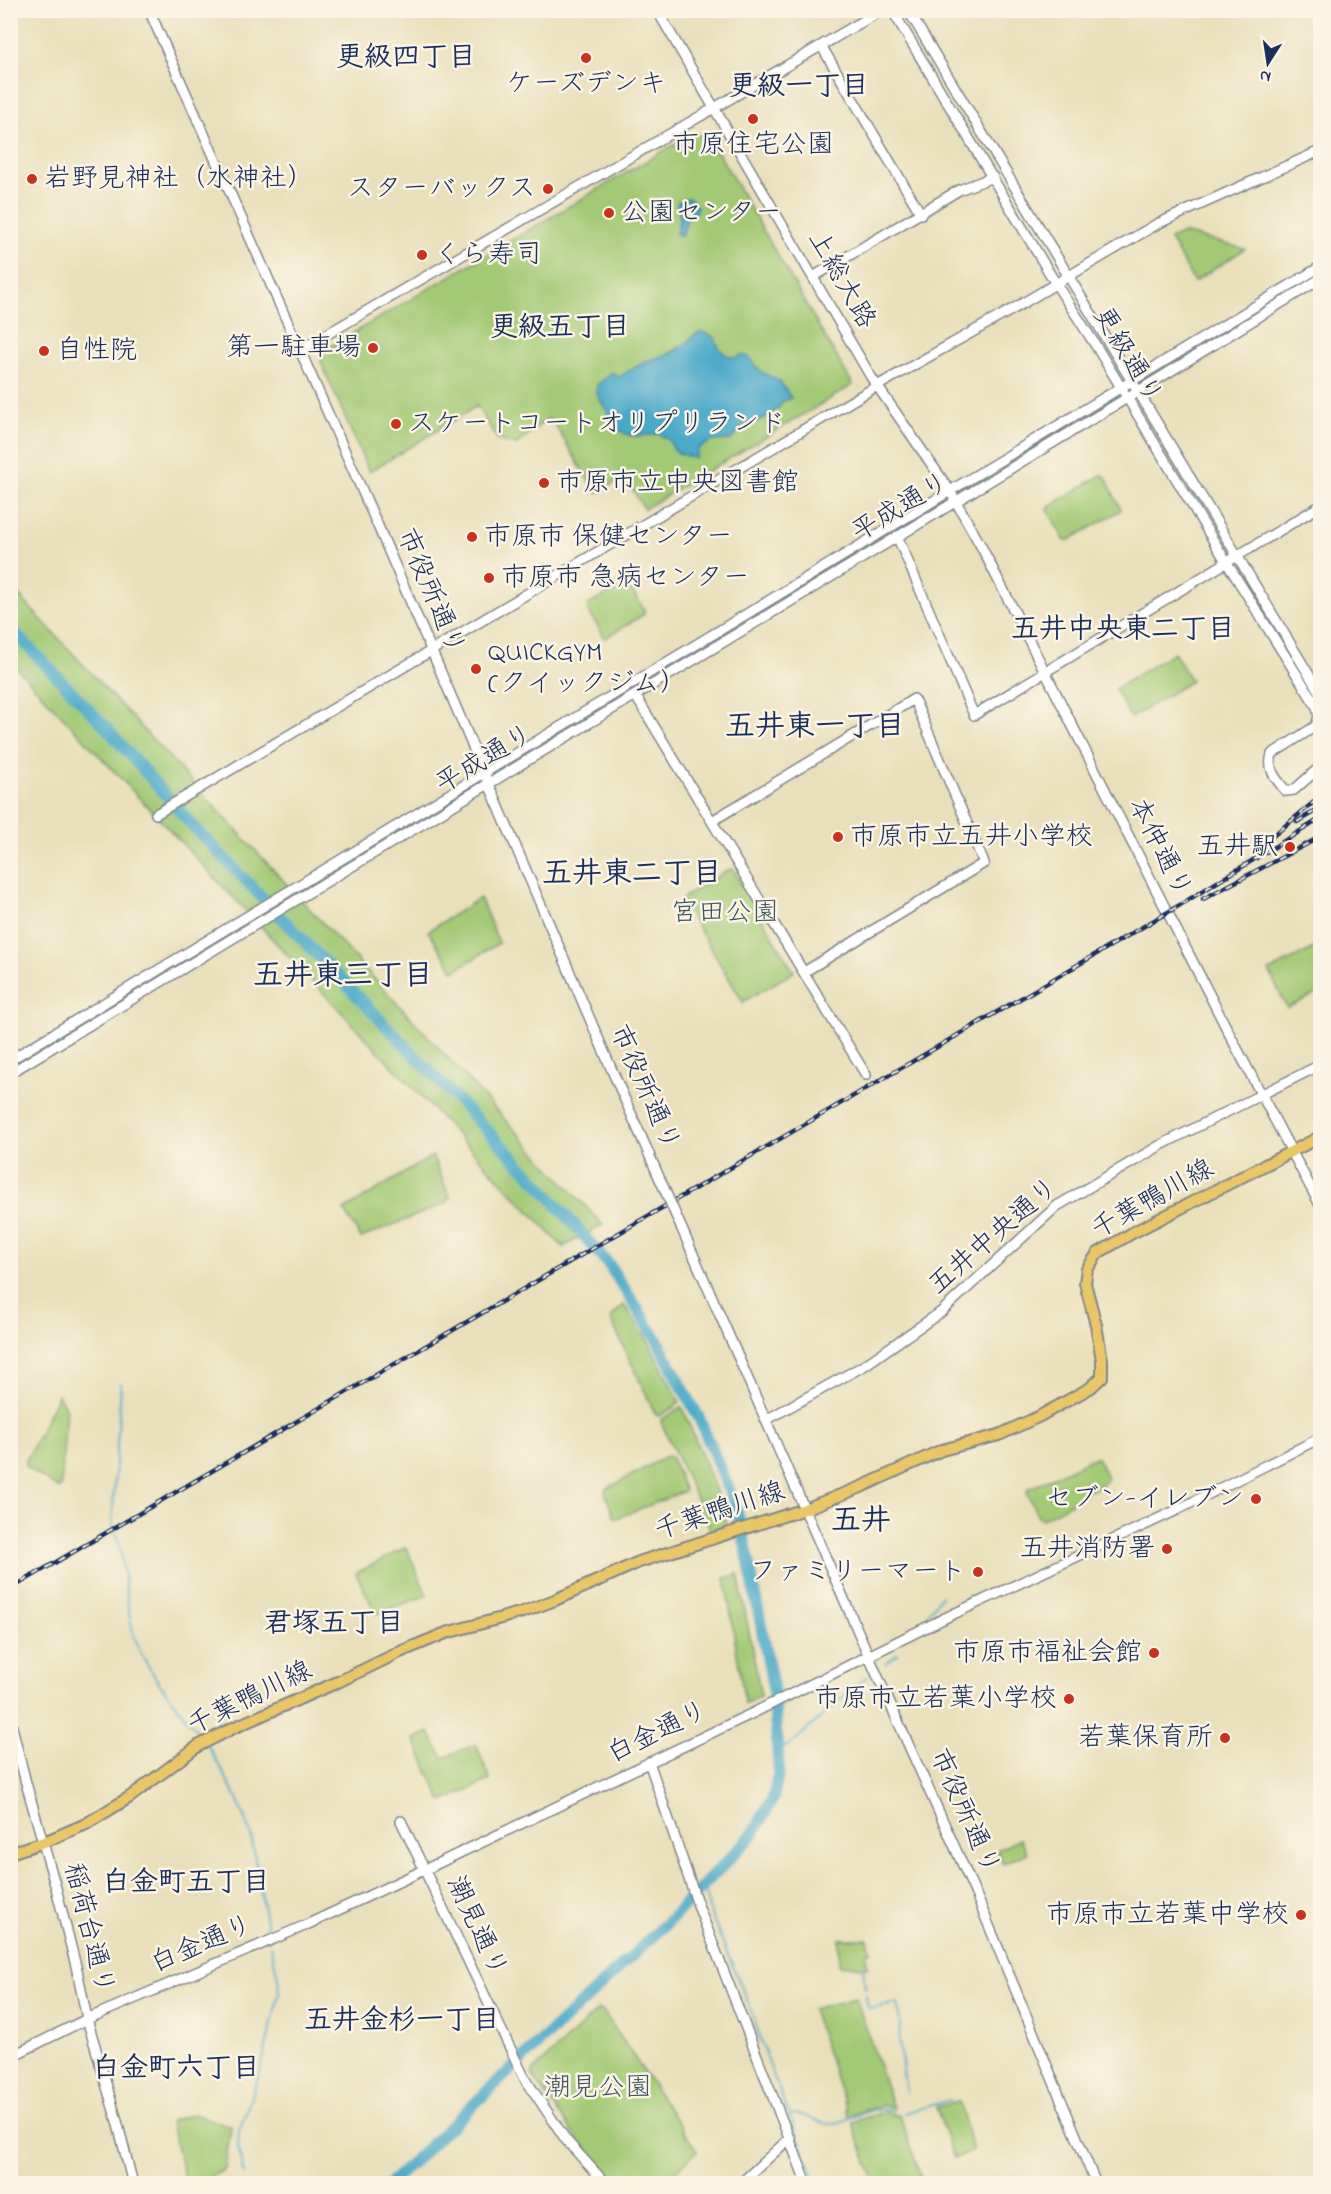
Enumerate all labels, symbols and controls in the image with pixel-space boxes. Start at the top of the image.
north arrow [1238,33,1298,93]
district label: 更級四丁目 [336,38,476,79]
marker: ケーズデンキ [579,51,593,65]
text: N [1257,63,1273,89]
place label: ケーズデンキ [506,65,666,104]
district label: 更級一丁目 [729,67,869,108]
marker: 市原住宅公園 [746,112,760,126]
place label: 市原住宅公園 [672,126,834,165]
place label: 岩野見神社（水神社） [44,160,314,199]
place label: スターバックス [347,170,536,209]
marker: 岩野見神社（水神社） [25,172,39,186]
marker: スターバックス [541,182,555,196]
place label: 公園センター [621,194,782,233]
marker: 公園センター [602,206,616,220]
street label: 上総大路 [797,223,885,337]
place label: くら寿司 [434,236,542,275]
marker: くら寿司 [415,248,429,262]
street label: 更級通り [1082,300,1172,412]
district label: 更級五丁目 [490,308,630,349]
place label: 第一駐車場 [226,329,361,368]
place label: 自性院 [56,332,137,371]
marker: 第一駐車場 [366,341,380,355]
marker: 自性院 [37,344,51,358]
place label: スケートコートオリプリランド [408,405,786,444]
marker: スケートコートオリプリランド [389,417,403,431]
street label: 平成通り [845,463,957,553]
place label: 市原市立中央図書館 [556,464,799,503]
marker: 市原市立中央図書館 [537,476,551,490]
place label: 市原市 保健センター [484,518,733,557]
street label: 市役所通り [386,522,474,662]
marker: 市原市 保健センター [465,530,479,544]
place label: 市原市 急病センター [501,559,750,598]
marker: 市原市 急病センター [482,571,496,585]
district label: 五井中央東二丁目 [1011,610,1235,651]
place label: QUICKGYM (クイックジム） [488,634,687,704]
marker: QUICKGYM (クイックジム） [469,662,483,676]
district label: 五井東一丁目 [725,706,905,750]
street label: 平成通り [429,715,541,805]
street label: 本仲通り [1117,791,1201,905]
place label: 市原市立五井小学校 [850,818,1093,857]
place label: 五井駅 [1197,828,1278,867]
marker: 市原市立五井小学校 [831,830,845,844]
marker: 五井駅 [1283,840,1297,854]
district label: 五井東二丁目 [542,853,722,897]
park label: 宮田公園 [671,894,779,933]
district label: 五井東三丁目 [253,955,433,999]
street label: 市役所通り [599,1018,689,1158]
street label: 千葉鴨川線 [1085,1150,1221,1250]
street label: 五井中央通り [920,1169,1068,1305]
street label: 千葉鴨川線 [650,1473,790,1551]
place label: セブン-イレブン [1045,1480,1244,1519]
marker: セブン-イレブン [1249,1492,1263,1506]
district label: 五井 [831,1500,891,1544]
place label: 五井消防署 [1020,1530,1155,1569]
marker: 五井消防署 [1160,1542,1174,1556]
place label: ファミリーマート [749,1553,966,1592]
marker: ファミリーマート [971,1565,985,1579]
district label: 君塚五丁目 [264,1604,404,1645]
place label: 市原市福祉会館 [953,1634,1142,1673]
marker: 市原市福祉会館 [1147,1646,1161,1660]
street label: 千葉鴨川線 [181,1652,319,1746]
place label: 市原市立若葉小学校 [814,1680,1057,1719]
street label: 白金通り [601,1692,715,1774]
marker: 市原市立若葉小学校 [1062,1692,1076,1706]
place label: 若葉保育所 [1078,1719,1213,1758]
marker: 若葉保育所 [1218,1731,1232,1745]
street label: 市役所通り [919,1742,1009,1882]
street label: 稲荷台通り [53,1859,123,1999]
district label: 白金町五丁目 [102,1863,270,1904]
street label: 潮見通り [436,1870,516,1984]
place label: 市原市立若葉中学校 [1046,1896,1289,1935]
street label: 白金通り [145,1906,259,1984]
marker: 市原市立若葉中学校 [1294,1908,1308,1922]
district label: 五井金杉一丁目 [304,2001,500,2042]
district label: 白金町六丁目 [92,2049,260,2090]
park label: 潮見公園 [544,2069,652,2108]

